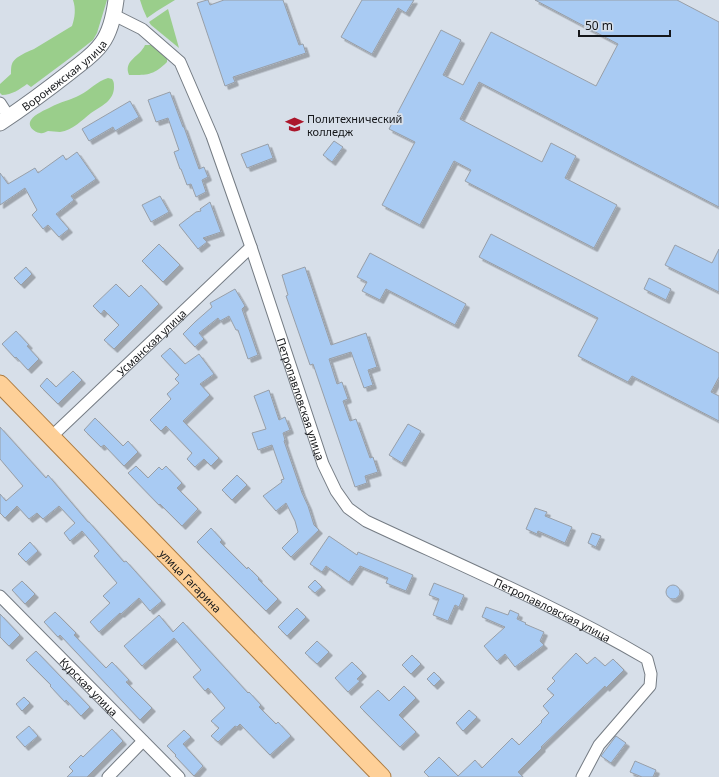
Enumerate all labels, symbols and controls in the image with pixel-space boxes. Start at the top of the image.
scale bar [579,12,670,38]
text: 50 m [585,17,613,34]
street label: Воронежская улица [18,37,110,114]
place label: Политехнический колледж [307,111,402,139]
school or university icon: Политехнический колледж [284,114,304,134]
street label: Усманская улица [113,305,189,379]
street label: Петропавловская улица [274,336,329,462]
street label: улица Гагарина [157,546,225,615]
street label: Петропавловская улица [492,574,614,645]
street label: Курская улица [57,654,122,719]

